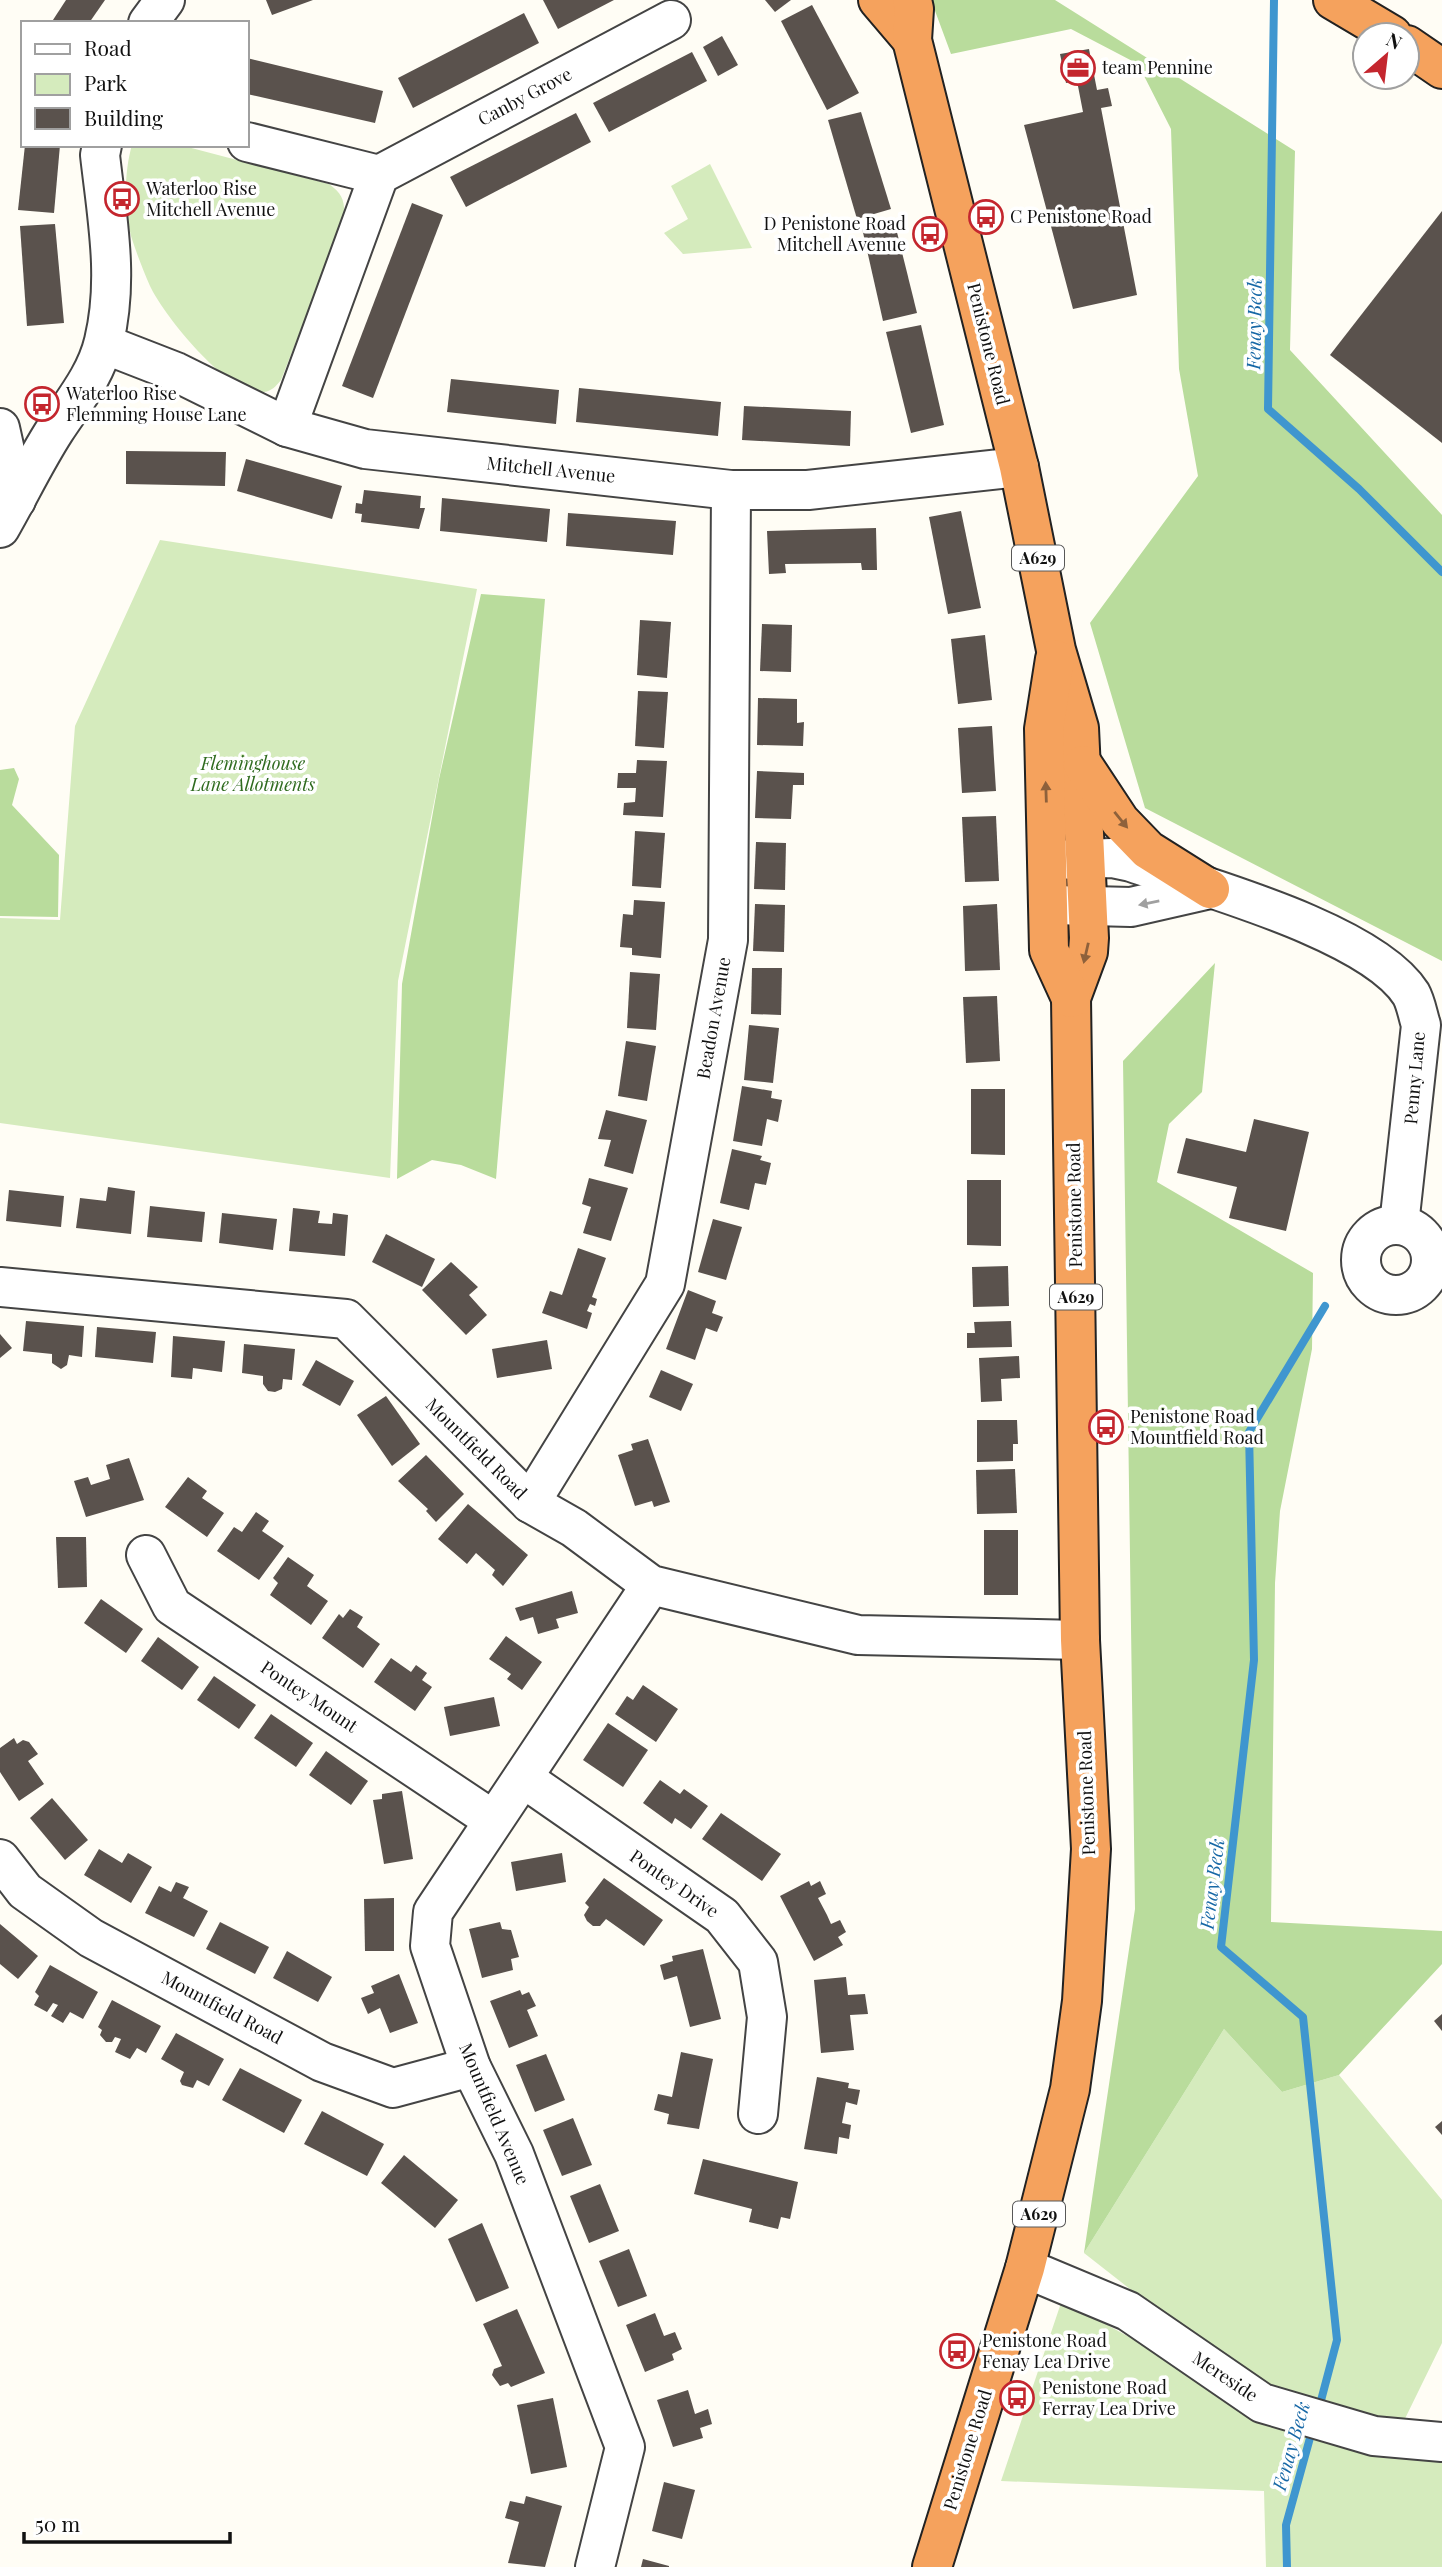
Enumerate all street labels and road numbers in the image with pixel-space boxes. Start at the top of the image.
street label: Canby Grove [473,61,576,131]
street label: Penistone Road [962,280,1016,408]
street label: Mitchell Avenue [486,450,617,488]
road number: A629 [1012,545,1064,570]
street label: Beadon Avenue [690,955,736,1081]
street label: Penny Lane [1398,1030,1430,1125]
street label: Penistone Road [1061,1142,1087,1268]
road number: A629 [1050,1284,1102,1310]
street label: Mountfield Road [421,1392,533,1505]
street label: Pontey Mount [256,1655,363,1738]
street label: Penistone Road [1072,1730,1100,1856]
street label: Pontey Drive [625,1844,724,1923]
street label: Mountfield Road [158,1965,288,2049]
street label: Mountfield Avenue [454,2039,536,2188]
road number: A629 [1013,2202,1065,2226]
street label: Mereside [1188,2346,1263,2407]
street label: Penistone Road [937,2386,997,2513]

